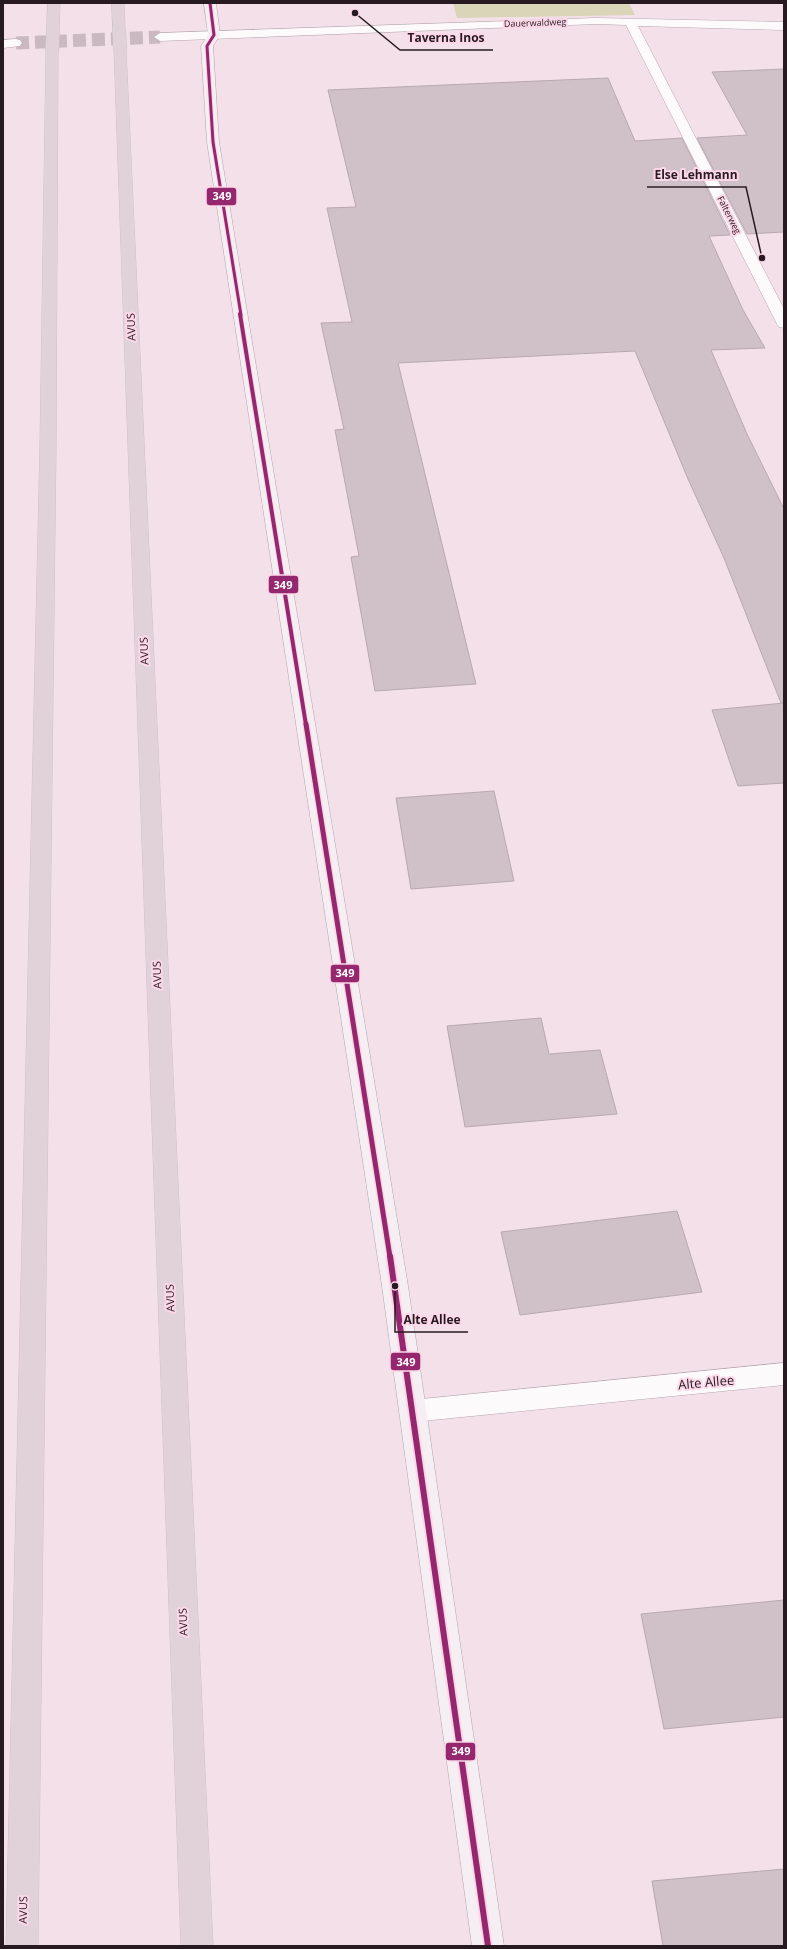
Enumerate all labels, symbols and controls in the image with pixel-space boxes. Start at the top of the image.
street label: Dauerwaldweg [504,15,567,30]
callout: Taverna Inos [400,26,493,50]
text: Taverna Inos [407,29,485,46]
callout: Else Lehmann [647,163,746,187]
text: Else Lehmann [654,166,738,183]
line badge: 349 [206,187,237,206]
text: 349 [213,188,231,203]
street label: Falterweg [714,194,745,236]
street label: AVUS [123,313,138,341]
line badge: 349 [268,575,299,594]
text: 349 [274,577,292,592]
street label: AVUS [136,637,151,665]
street label: AVUS [149,961,164,989]
line badge: 349 [330,964,360,983]
text: 349 [336,965,354,980]
street label: AVUS [162,1284,177,1312]
callout: Alte Allee [395,1308,468,1332]
text: Alte Allee [403,1311,461,1328]
line badge: 349 [390,1352,421,1371]
text: 349 [397,1354,415,1369]
street label: Alte Allee [677,1371,735,1393]
street label: AVUS [175,1608,190,1636]
line badge: 349 [445,1742,476,1761]
text: 349 [452,1743,470,1758]
street label: AVUS [15,1896,30,1924]

